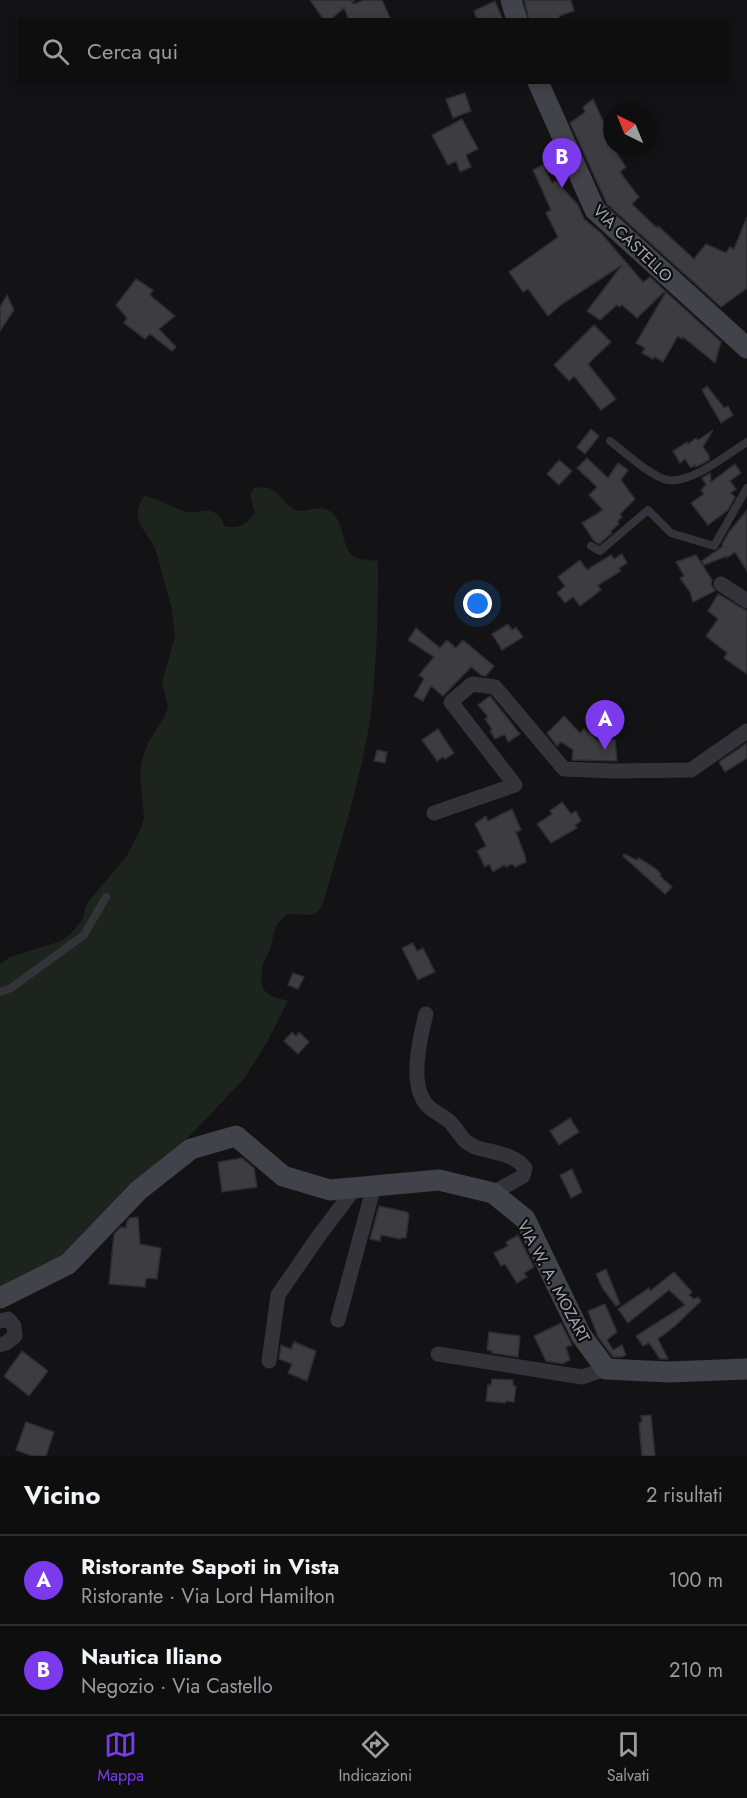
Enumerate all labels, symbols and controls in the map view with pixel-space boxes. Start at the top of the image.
search box [18,18,729,84]
icon: search [39,35,72,68]
text: Cerca qui [87,35,178,67]
north arrow [603,102,657,156]
pin: B [542,138,582,188]
street label: VIA CASTELLO [588,199,678,287]
your location [463,589,492,618]
pin: A [586,700,624,750]
street label: VIA W. A. MOZART [512,1216,596,1347]
text: Vicino [24,1476,101,1514]
text: 2 risultati [646,1481,723,1510]
text: Ristorante Sapoti in Vista [81,1550,339,1582]
text: A [36,1566,51,1595]
text: 100 m [668,1566,723,1595]
text: Ristorante · Via Lord Hamilton [81,1582,335,1611]
text: Nautica Iliano [81,1640,222,1672]
text: B [37,1656,50,1685]
text: 210 m [669,1656,723,1685]
text: Negozio · Via Castello [81,1672,273,1701]
tab: Mappa [97,1728,144,1787]
tab: Indicazioni [338,1728,412,1787]
tab: Salvati [607,1728,650,1787]

